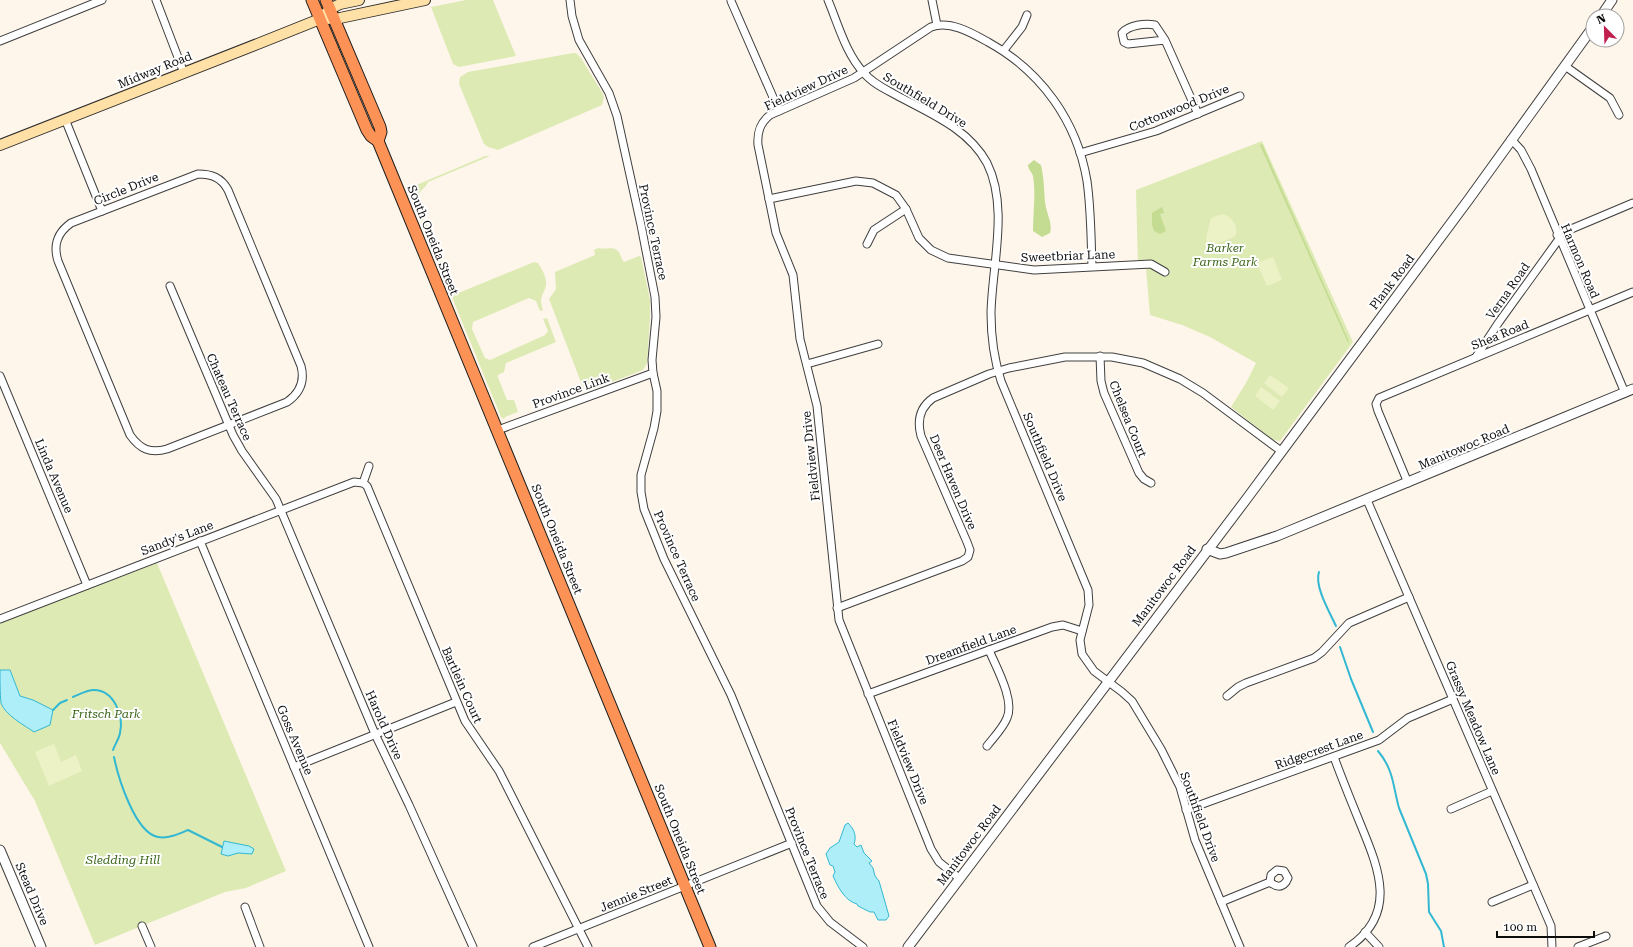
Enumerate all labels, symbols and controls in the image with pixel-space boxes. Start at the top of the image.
north arrow [1585,8,1625,48]
text: N [1595,11,1608,27]
street label: Midway Road [116,49,194,91]
street label: Fieldview Drive [762,62,850,113]
street label: Southfield Drive [881,70,970,131]
street label: Cottonwood Drive [1127,81,1231,134]
street label: Circle Drive [92,169,161,208]
street label: South Oneida Street [405,183,462,297]
street label: Province Terrace [636,183,670,282]
street label: Harmon Road [1558,221,1602,301]
park label: Barker Farms Park [1192,241,1258,269]
street label: Sweetbriar Lane [1021,247,1116,265]
street label: Plank Road [1367,251,1417,312]
street label: Verna Road [1483,260,1533,322]
street label: Shea Road [1469,317,1531,353]
street label: Chateau Terrace [204,351,255,443]
street label: Province Link [531,370,612,411]
street label: Chelsea Court [1106,379,1150,460]
street label: Fieldview Drive [799,410,823,502]
street label: Southfield Drive [1020,411,1070,504]
street label: Manitowoc Road [1417,421,1512,472]
street label: Deer Haven Drive [927,432,980,532]
street label: Linda Avenue [32,437,76,516]
street label: South Oneida Street [529,482,586,596]
street label: Province Terrace [651,508,703,604]
street label: Sandy's Lane [139,518,216,558]
street label: Manitowoc Road [1129,543,1199,629]
street label: Dreamfield Lane [924,622,1019,668]
street label: Bartlein Court [439,645,485,726]
street label: Grassy Meadow Lane [1443,659,1504,777]
street label: Harold Drive [362,688,406,762]
street label: Goss Avenue [274,703,316,777]
park label: Fritsch Park [71,707,141,721]
street label: Fieldview Drive [885,717,932,807]
street label: Ridgecrest Lane [1273,727,1365,772]
street label: Southfield Drive [1177,770,1223,864]
street label: South Oneida Street [652,782,709,896]
street label: Manitowoc Road [934,802,1004,888]
street label: Province Terrace [782,805,832,901]
park label: Sledding Hill [85,853,161,867]
street label: Stead Drive [13,861,52,928]
street label: Jennie Street [598,873,675,915]
scale bar [1497,913,1594,939]
text: 100 m [1503,920,1537,934]

